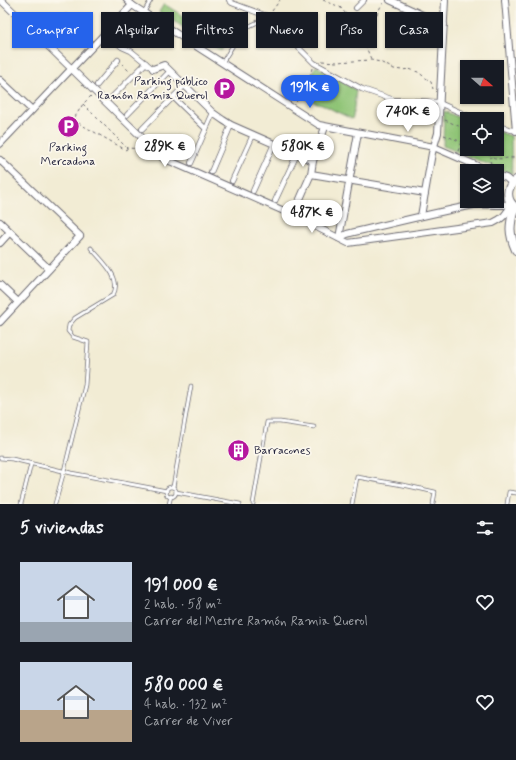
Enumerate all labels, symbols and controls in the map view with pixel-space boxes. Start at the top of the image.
chip: Comprar [12,12,93,48]
chip: Alquilar [101,12,174,48]
chip: Filtros [182,12,248,48]
chip: Nuevo [256,12,318,48]
chip: Piso [326,12,377,48]
chip: Casa [385,12,443,48]
north arrow [460,60,504,104]
map controls [460,60,504,208]
place label: Parking público Ramón Ramia Querol [97,74,208,104]
pin: 191K € [277,75,343,109]
parking icon: Parking público Ramón Ramia Querol [211,76,237,102]
text: 191K € [290,79,330,96]
pin: 740K € [375,99,441,133]
text: 740K € [386,103,430,120]
button: locate [460,112,504,156]
parking icon: Parking Mercadona [55,114,81,140]
pin: 289K € [132,134,198,168]
pin: 580K € [270,134,336,168]
text: 289K € [144,138,186,155]
text: 580K € [281,138,325,155]
place label: Parking Mercadona [40,140,96,170]
button: layers [460,164,504,208]
pin: 487K € [279,200,345,234]
text: 487K € [290,204,334,221]
building icon: Barracones [226,438,252,464]
place label: Barracones [254,443,311,459]
text: 5 viviendas [20,517,104,539]
icon: filters [474,517,496,539]
text: 191 000 € [144,574,218,596]
icon: home [52,578,100,626]
icon: heart [474,591,496,613]
text: 2 hab. · 58 m² [144,596,222,613]
text: Carrer del Mestre Ramón Ramia Querol [144,613,368,630]
text: 580 000 € [144,674,224,696]
icon: home [52,678,100,726]
icon: heart [474,691,496,713]
text: 4 hab. · 132 m² [144,696,227,713]
text: Carrer de Viver [144,713,232,730]

